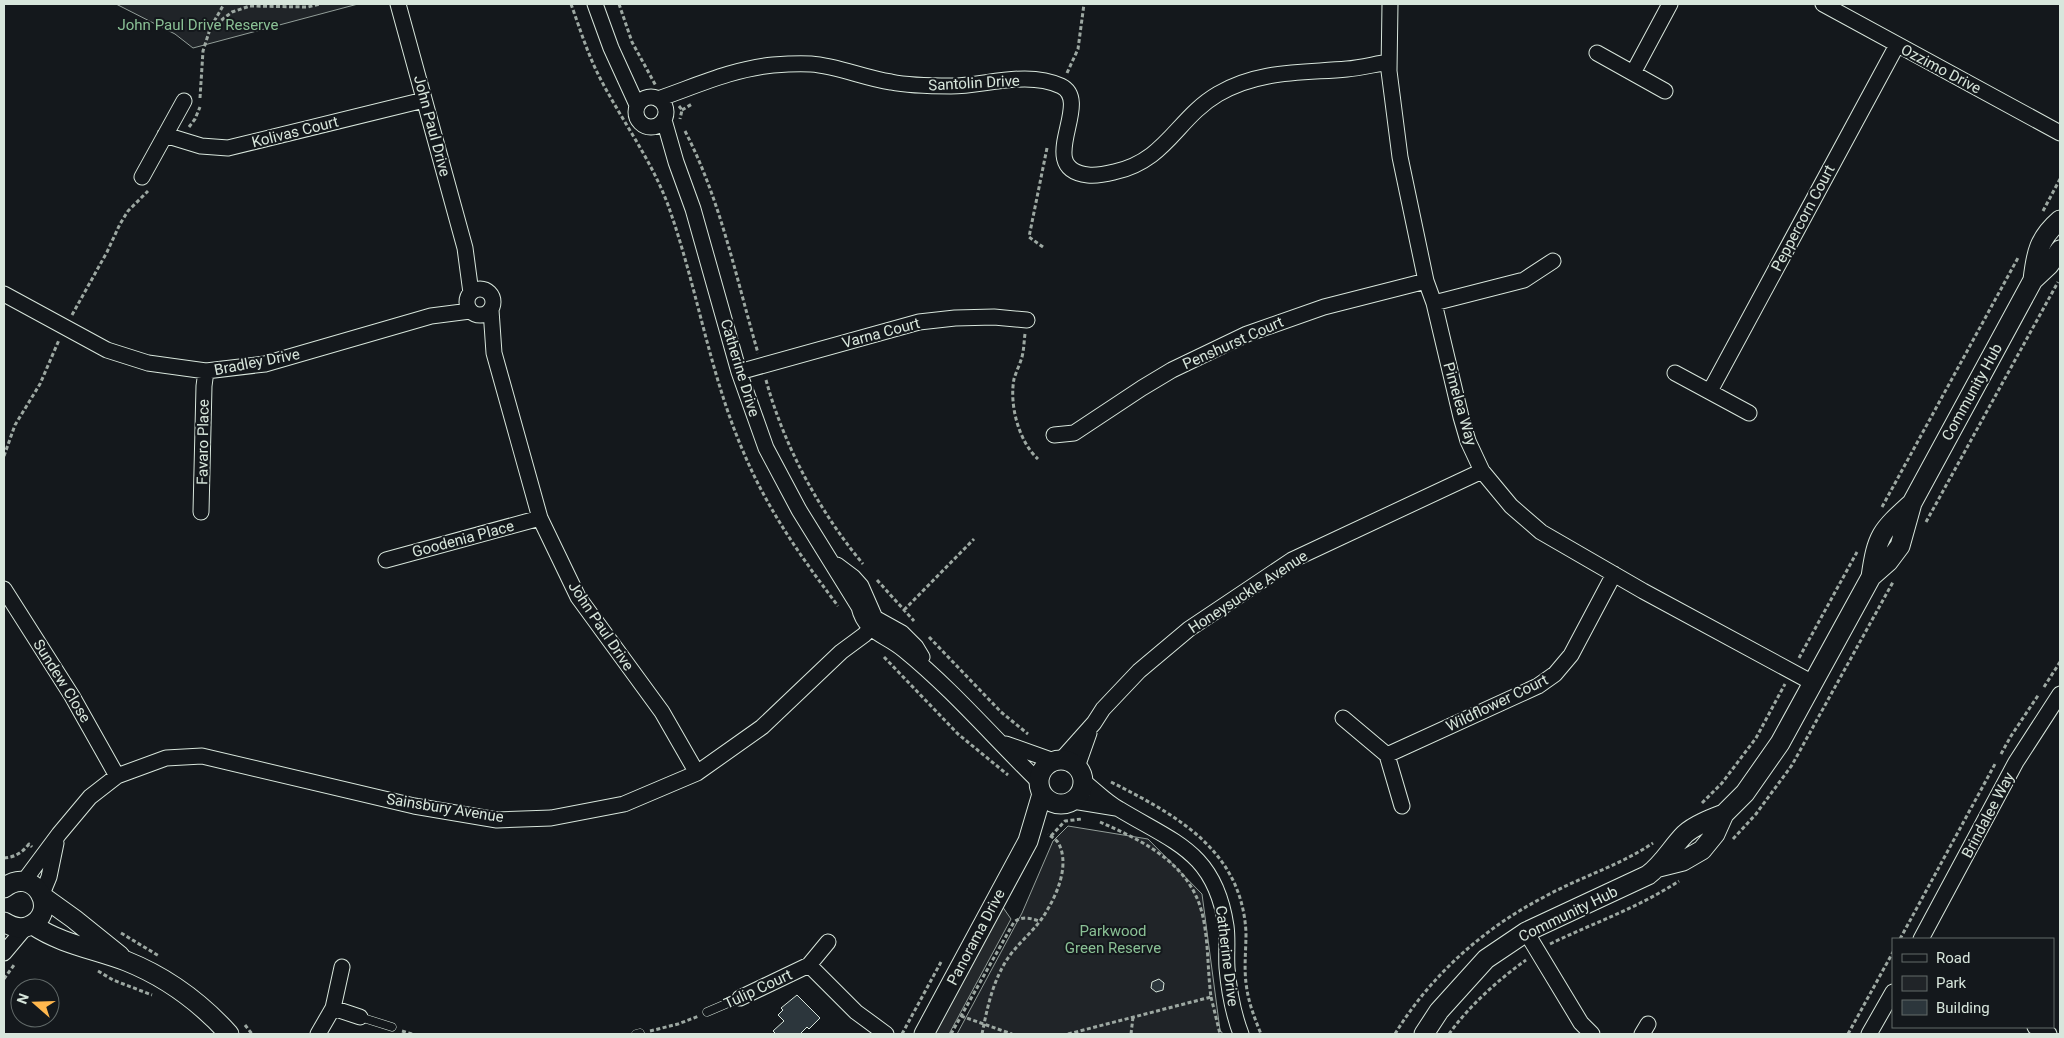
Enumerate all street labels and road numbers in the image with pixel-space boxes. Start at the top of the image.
street label: Ozzimo Drive [1898,40,1984,98]
street label: Santolin Drive [928,72,1020,94]
street label: John Paul Drive [410,73,454,179]
street label: Kolivas Court [250,113,340,151]
street label: Peppercorn Court [1767,162,1839,274]
street label: Penshurst Court [1180,313,1286,373]
street label: Varna Court [840,314,922,352]
street label: Catherine Drive [717,317,763,419]
street label: Community Hub [1938,340,2006,444]
street label: Bradley Drive [213,345,301,379]
street label: Pimelea Way [1440,360,1480,448]
street label: Favaro Place [193,399,213,485]
street label: Goodenia Place [410,517,516,561]
street label: Honeysuckle Avenue [1185,547,1311,637]
street label: John Paul Drive [564,578,638,674]
street label: Sundew Close [29,636,95,726]
street label: Wildflower Court [1443,671,1551,735]
street label: Brindalee Way [1958,769,2018,861]
street label: Sainsbury Avenue [385,790,505,826]
street label: Community Hub [1516,882,1620,946]
street label: Panorama Drive [943,886,1009,988]
street label: Catherine Drive [1212,905,1242,1007]
street label: Tulip Court [721,965,795,1013]

